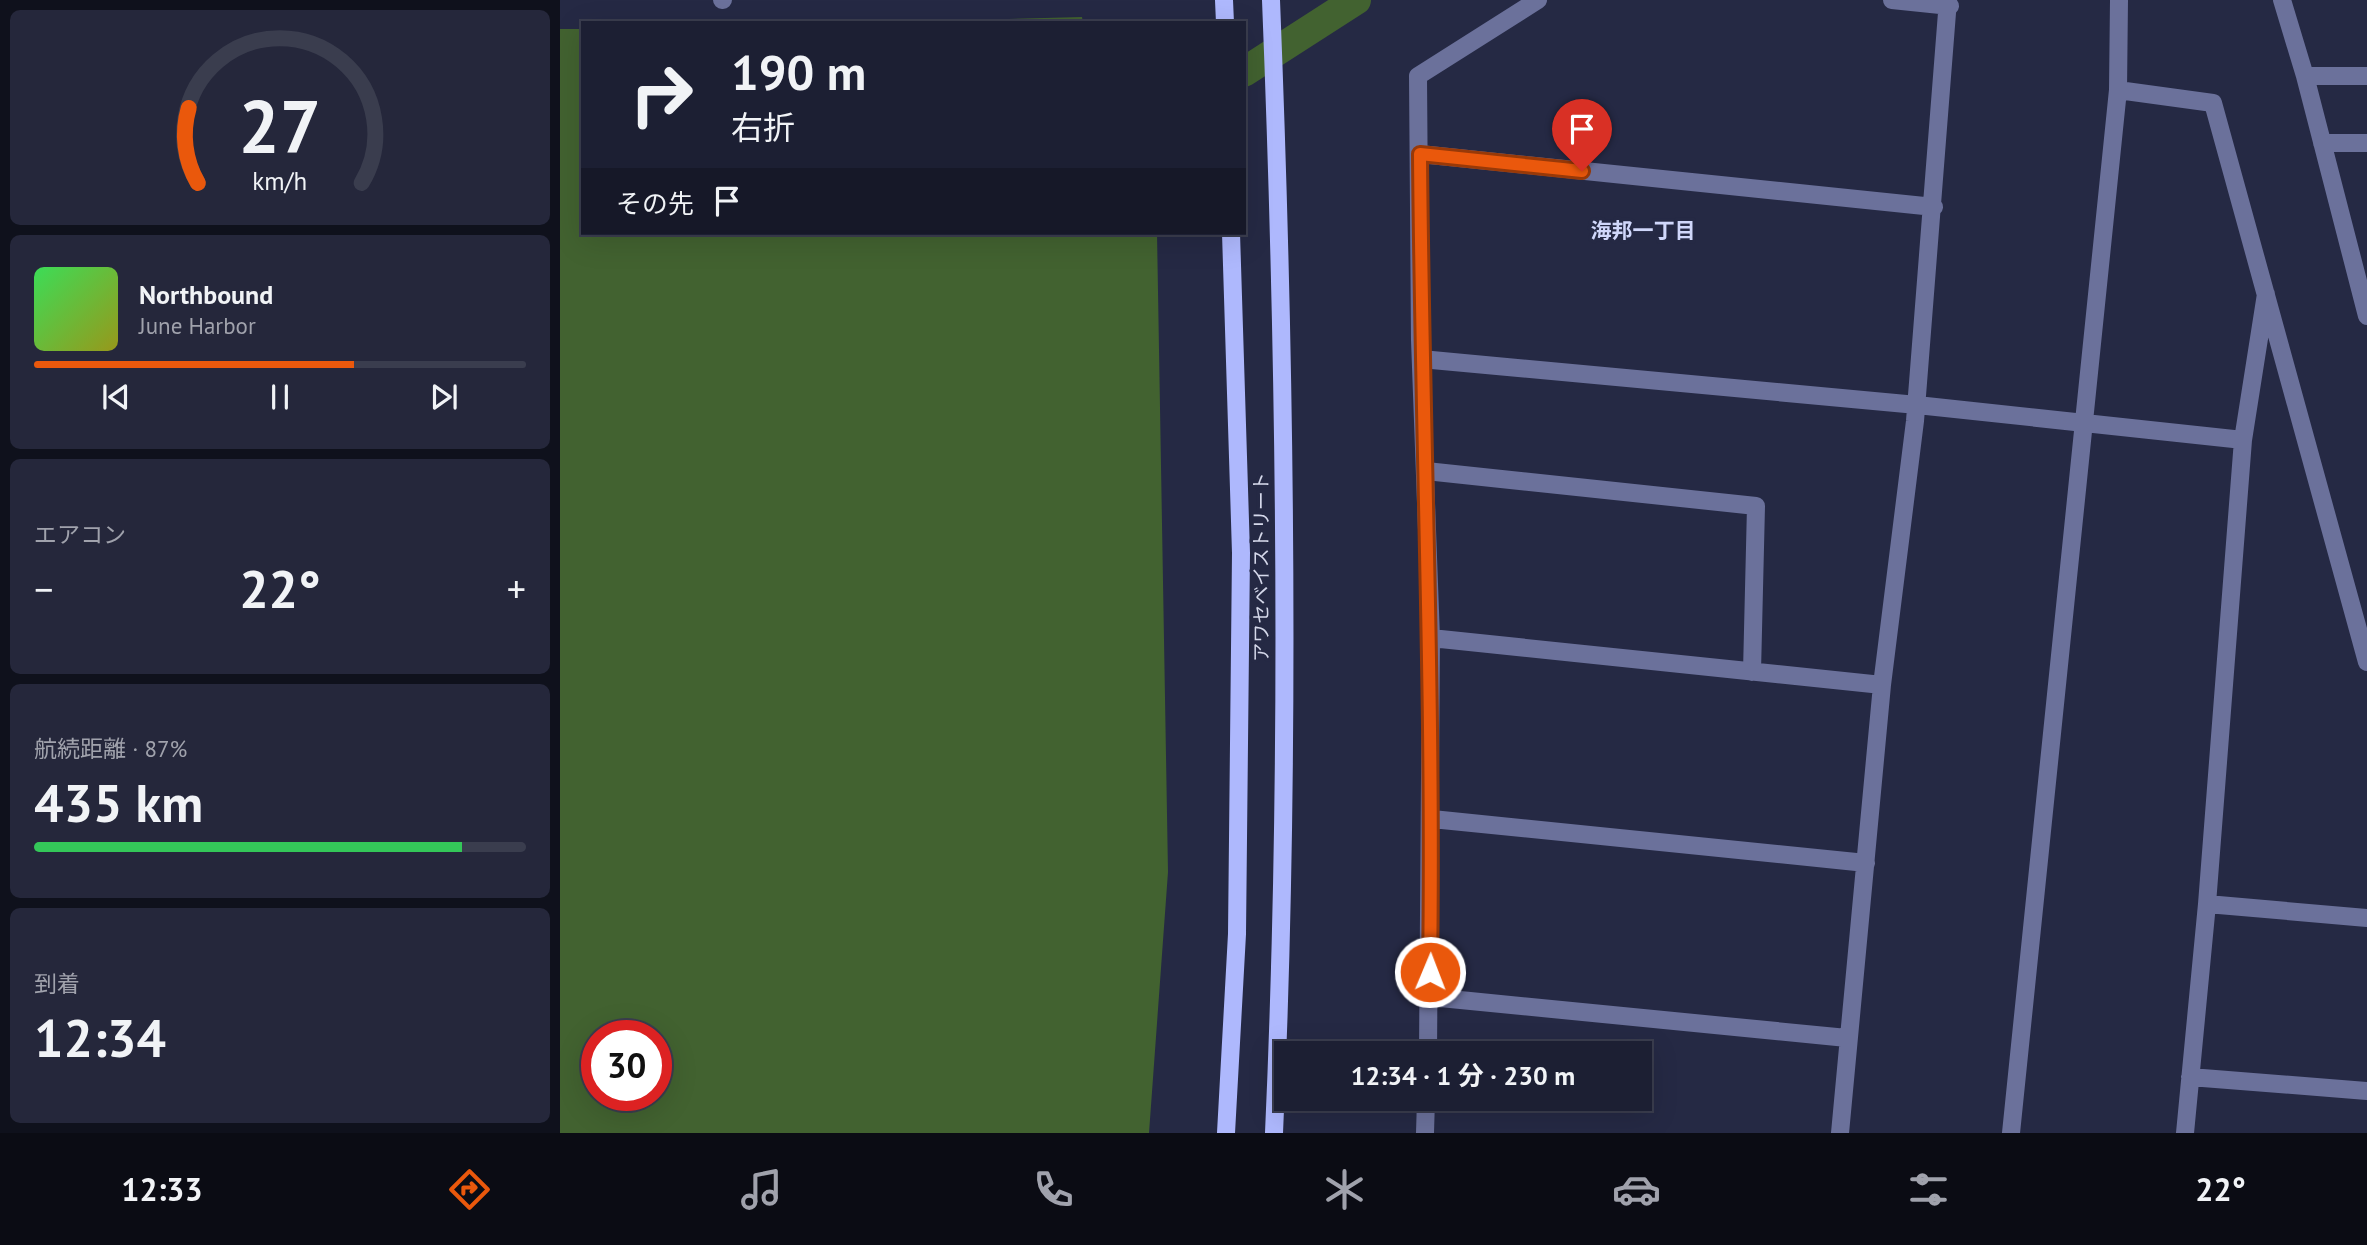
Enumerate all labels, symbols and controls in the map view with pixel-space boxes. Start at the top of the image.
text: 190 m [731,40,866,104]
icon: right [616,49,707,140]
text: 27 [239,80,321,174]
pin [1552,99,1612,171]
text: 右折 [731,106,795,148]
icon: arrive [1563,110,1601,148]
text: km/h [253,165,307,197]
icon: arrive [708,182,746,220]
text: その先 [616,187,694,220]
district label: 海邦一丁目 [1591,217,1696,244]
text: Northbound [139,278,273,311]
text: June Harbor [139,311,256,340]
icon: previous [97,378,135,416]
icon: pause [261,378,299,416]
icon: next [425,378,463,416]
street label: アワセベイストリート [1249,472,1273,662]
text: エアコン [34,520,126,549]
text: 22° [239,555,321,622]
text: − [34,564,53,613]
text: + [507,564,526,613]
text: 航続距離 · 87% [34,734,187,763]
text: 435 km [34,769,203,836]
position arrow [1393,935,1467,1009]
text: 到着 [34,969,80,998]
text: 12:34 [34,1004,166,1071]
speed limit sign: 30 [581,1020,672,1111]
text: 12:34 · 1 分 · 230 m [1351,1059,1575,1092]
icon: directions [445,1165,494,1214]
icon: music [737,1165,786,1214]
icon: phone [1029,1165,1078,1214]
icon: climate [1320,1165,1369,1214]
icon: car [1612,1165,1661,1214]
icon: filters [1904,1165,1953,1214]
text: 12:33 [121,1168,203,1210]
text: 22° [2195,1168,2246,1210]

